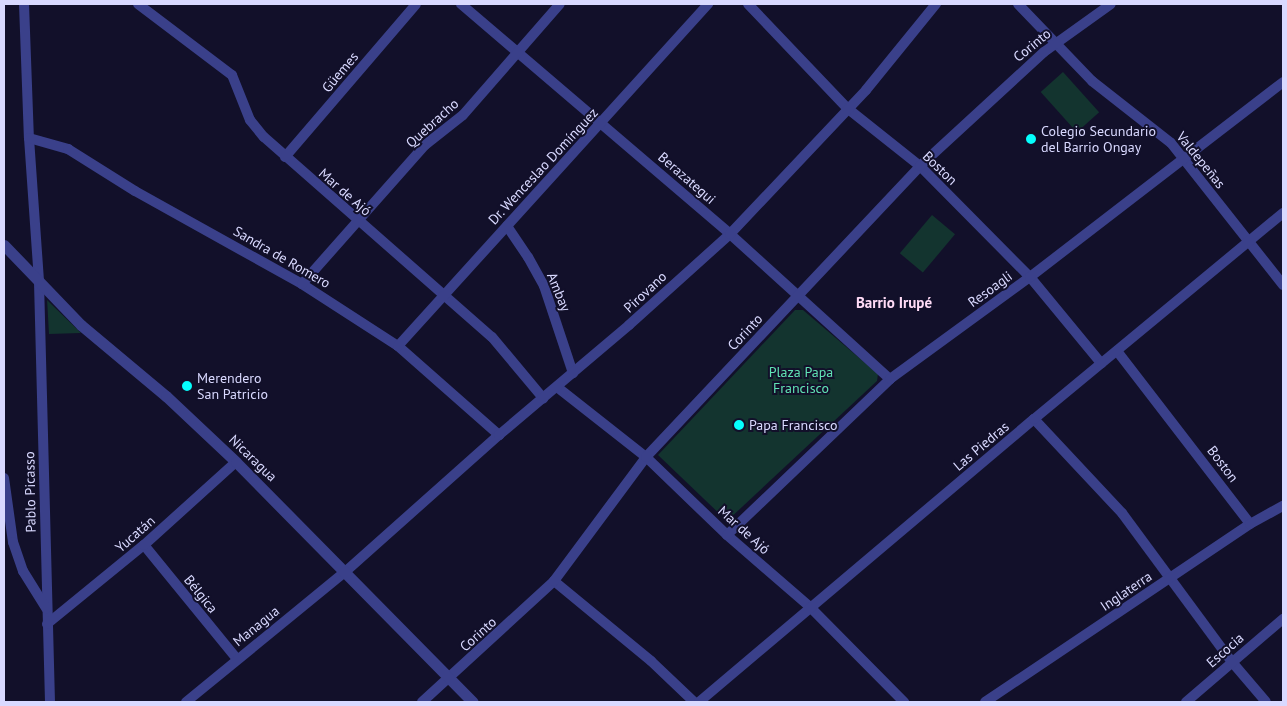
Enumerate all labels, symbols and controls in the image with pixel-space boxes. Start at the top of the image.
street label: Corinto [1010,25,1054,65]
street label: Güemes [318,48,362,96]
street label: Quebracho [402,95,462,151]
street label: Dr. Wenceslao Domínguez [484,104,602,228]
place label: Colegio Secundario del Barrio Ongay [1041,123,1156,156]
street label: Valdepeñas [1173,128,1229,192]
marker: Colegio Secundario del Barrio Ongay [1025,133,1037,145]
street label: Boston [919,148,961,188]
street label: Berazategui [655,149,719,207]
street label: Mar de Ajó [315,165,375,219]
street label: Sandra de Romero [230,222,334,292]
street label: Resoagli [965,267,1015,311]
street label: Pirovano [620,268,670,316]
street label: Ambay [544,270,574,314]
district label: Barrio Irupé [856,294,932,312]
street label: Corinto [724,310,766,354]
park label: Plaza Papa Francisco [769,364,833,397]
place label: Merendero San Patricio [197,370,268,402]
marker: Merendero San Patricio [181,380,193,392]
place label: Papa Francisco [749,417,838,433]
street label: Las Piedras [950,418,1012,474]
marker: Papa Francisco [733,419,745,431]
street label: Nicaragua [226,431,280,485]
street label: Boston [1204,442,1242,486]
street label: Pablo Picasso [21,451,39,533]
street label: Mar de Ajó [714,502,774,558]
street label: Yucatán [112,512,158,556]
street label: Inglaterra [1097,568,1155,614]
street label: Bélgica [181,572,221,616]
street label: Managua [229,602,283,650]
street label: Corinto [456,613,500,655]
street label: Escocia [1203,629,1247,671]

